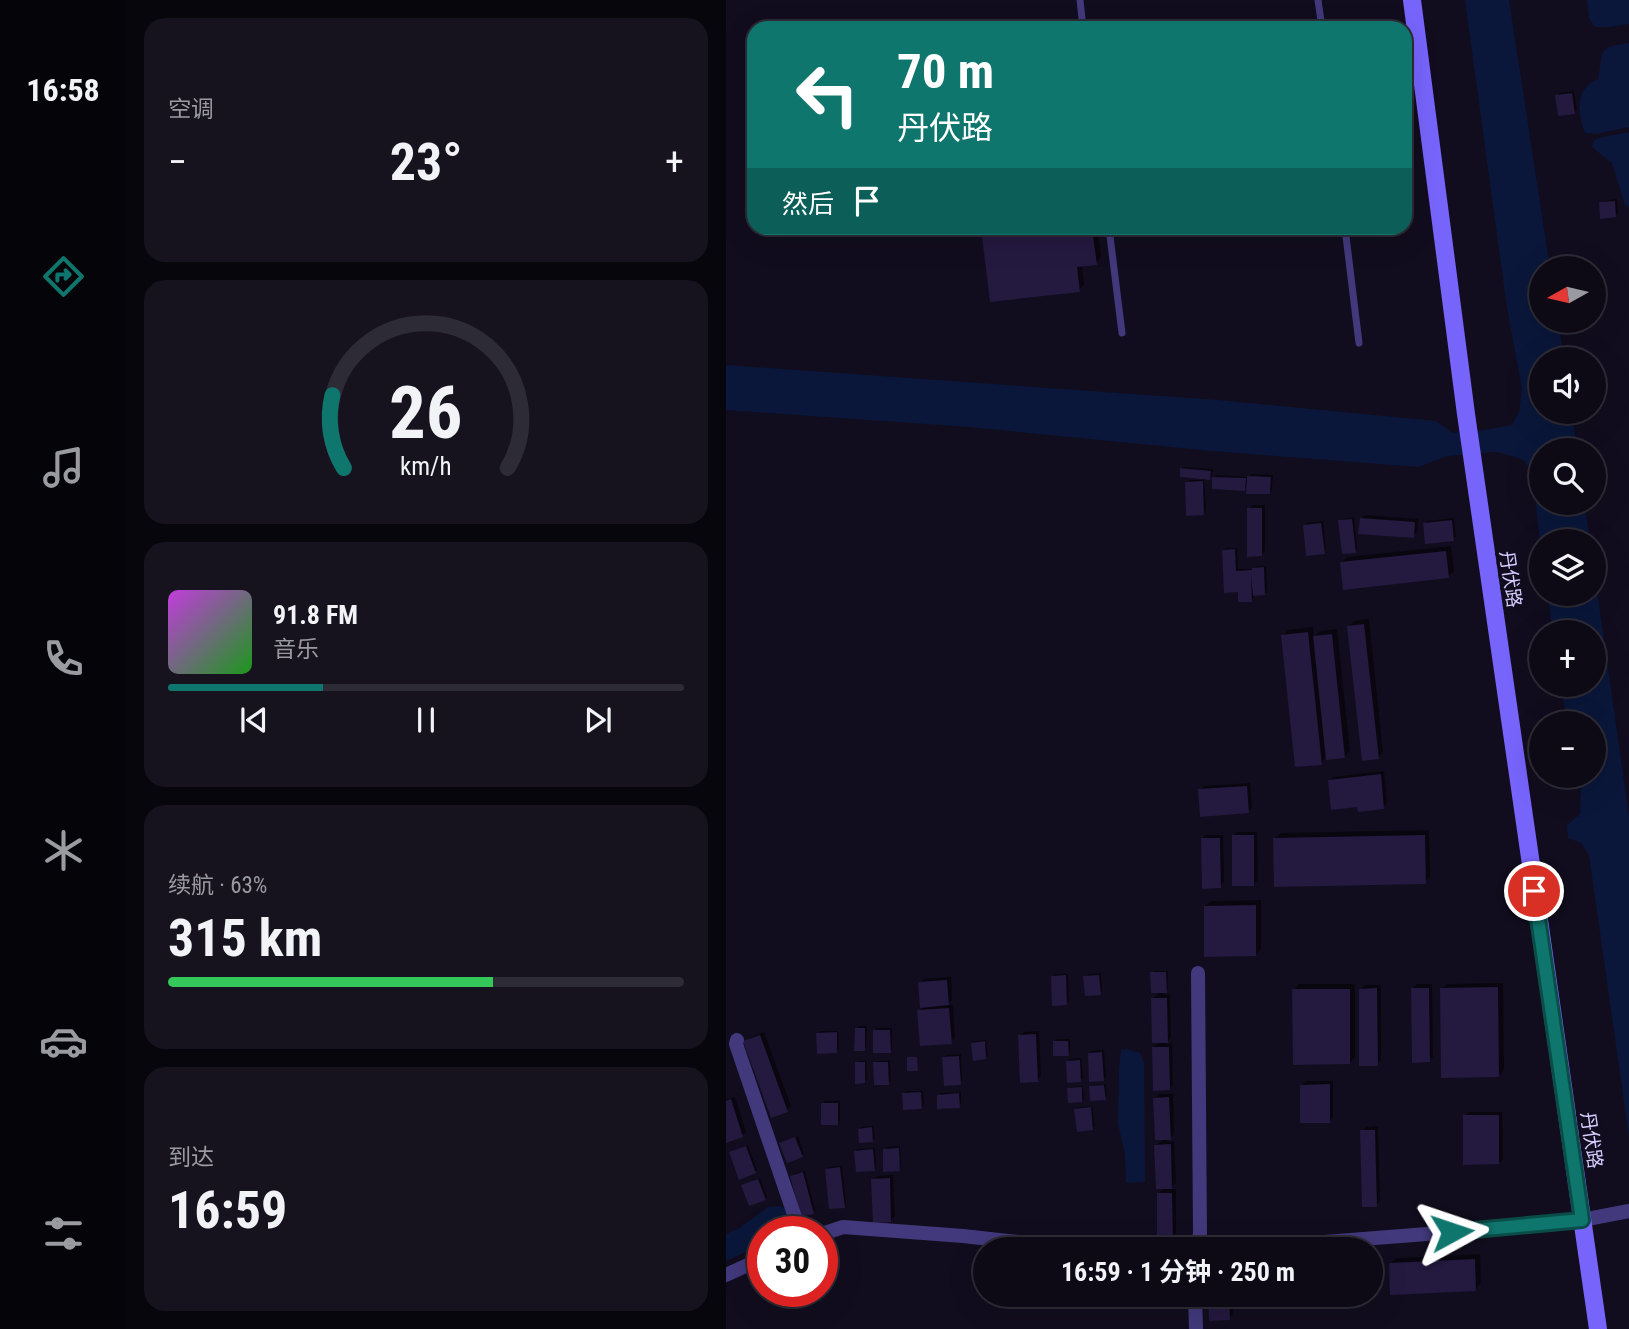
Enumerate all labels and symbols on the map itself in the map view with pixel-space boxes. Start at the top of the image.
north arrow [1529,256,1606,332]
street label: 丹伏路 [1495,549,1526,609]
pin [1504,861,1564,921]
street label: 丹伏路 [1576,1110,1607,1170]
position arrow [1415,1195,1489,1269]
speed limit sign: 30 [747,1216,838,1307]

